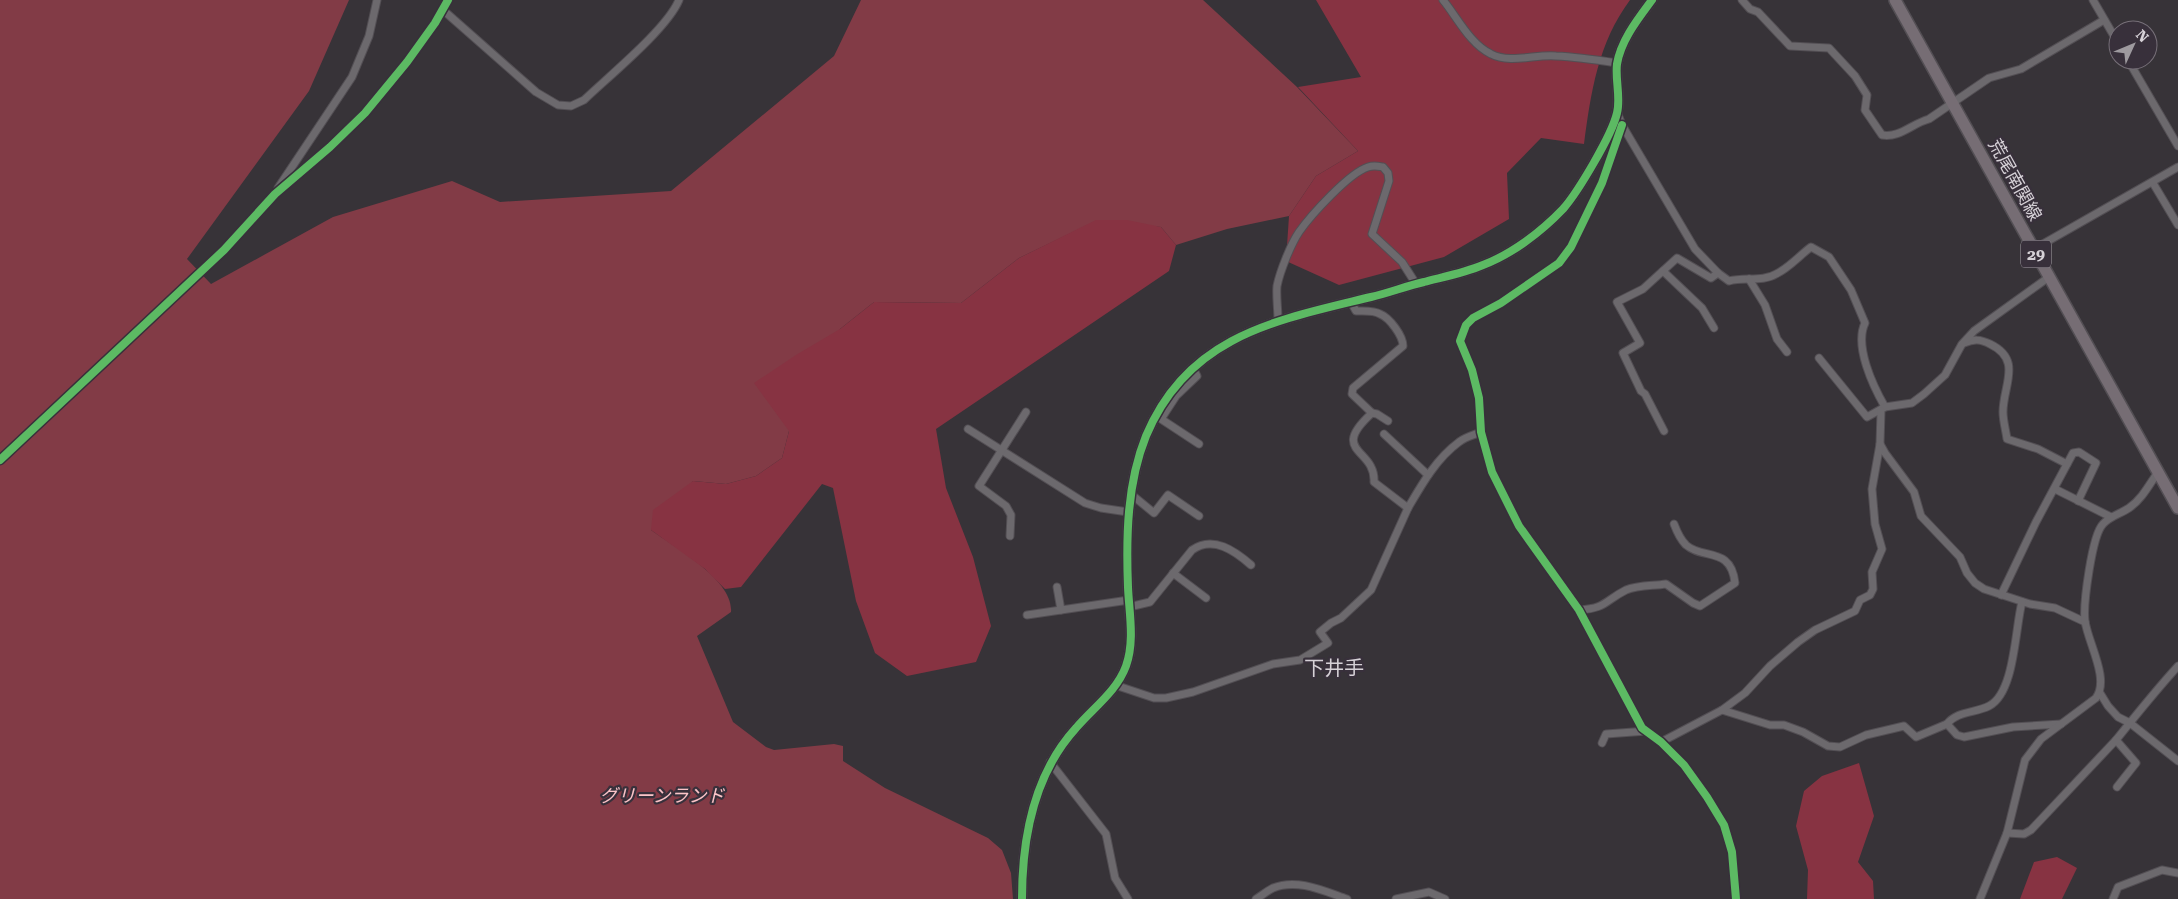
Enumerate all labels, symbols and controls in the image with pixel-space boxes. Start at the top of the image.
north arrow [2108,20,2158,70]
text: N [2133,27,2152,46]
street label: 荒尾南関線 [1984,135,2046,224]
road number: 29 [2021,240,2051,268]
district label: 下井手 [1304,656,1364,680]
park label: グリーンランド [599,785,726,806]

